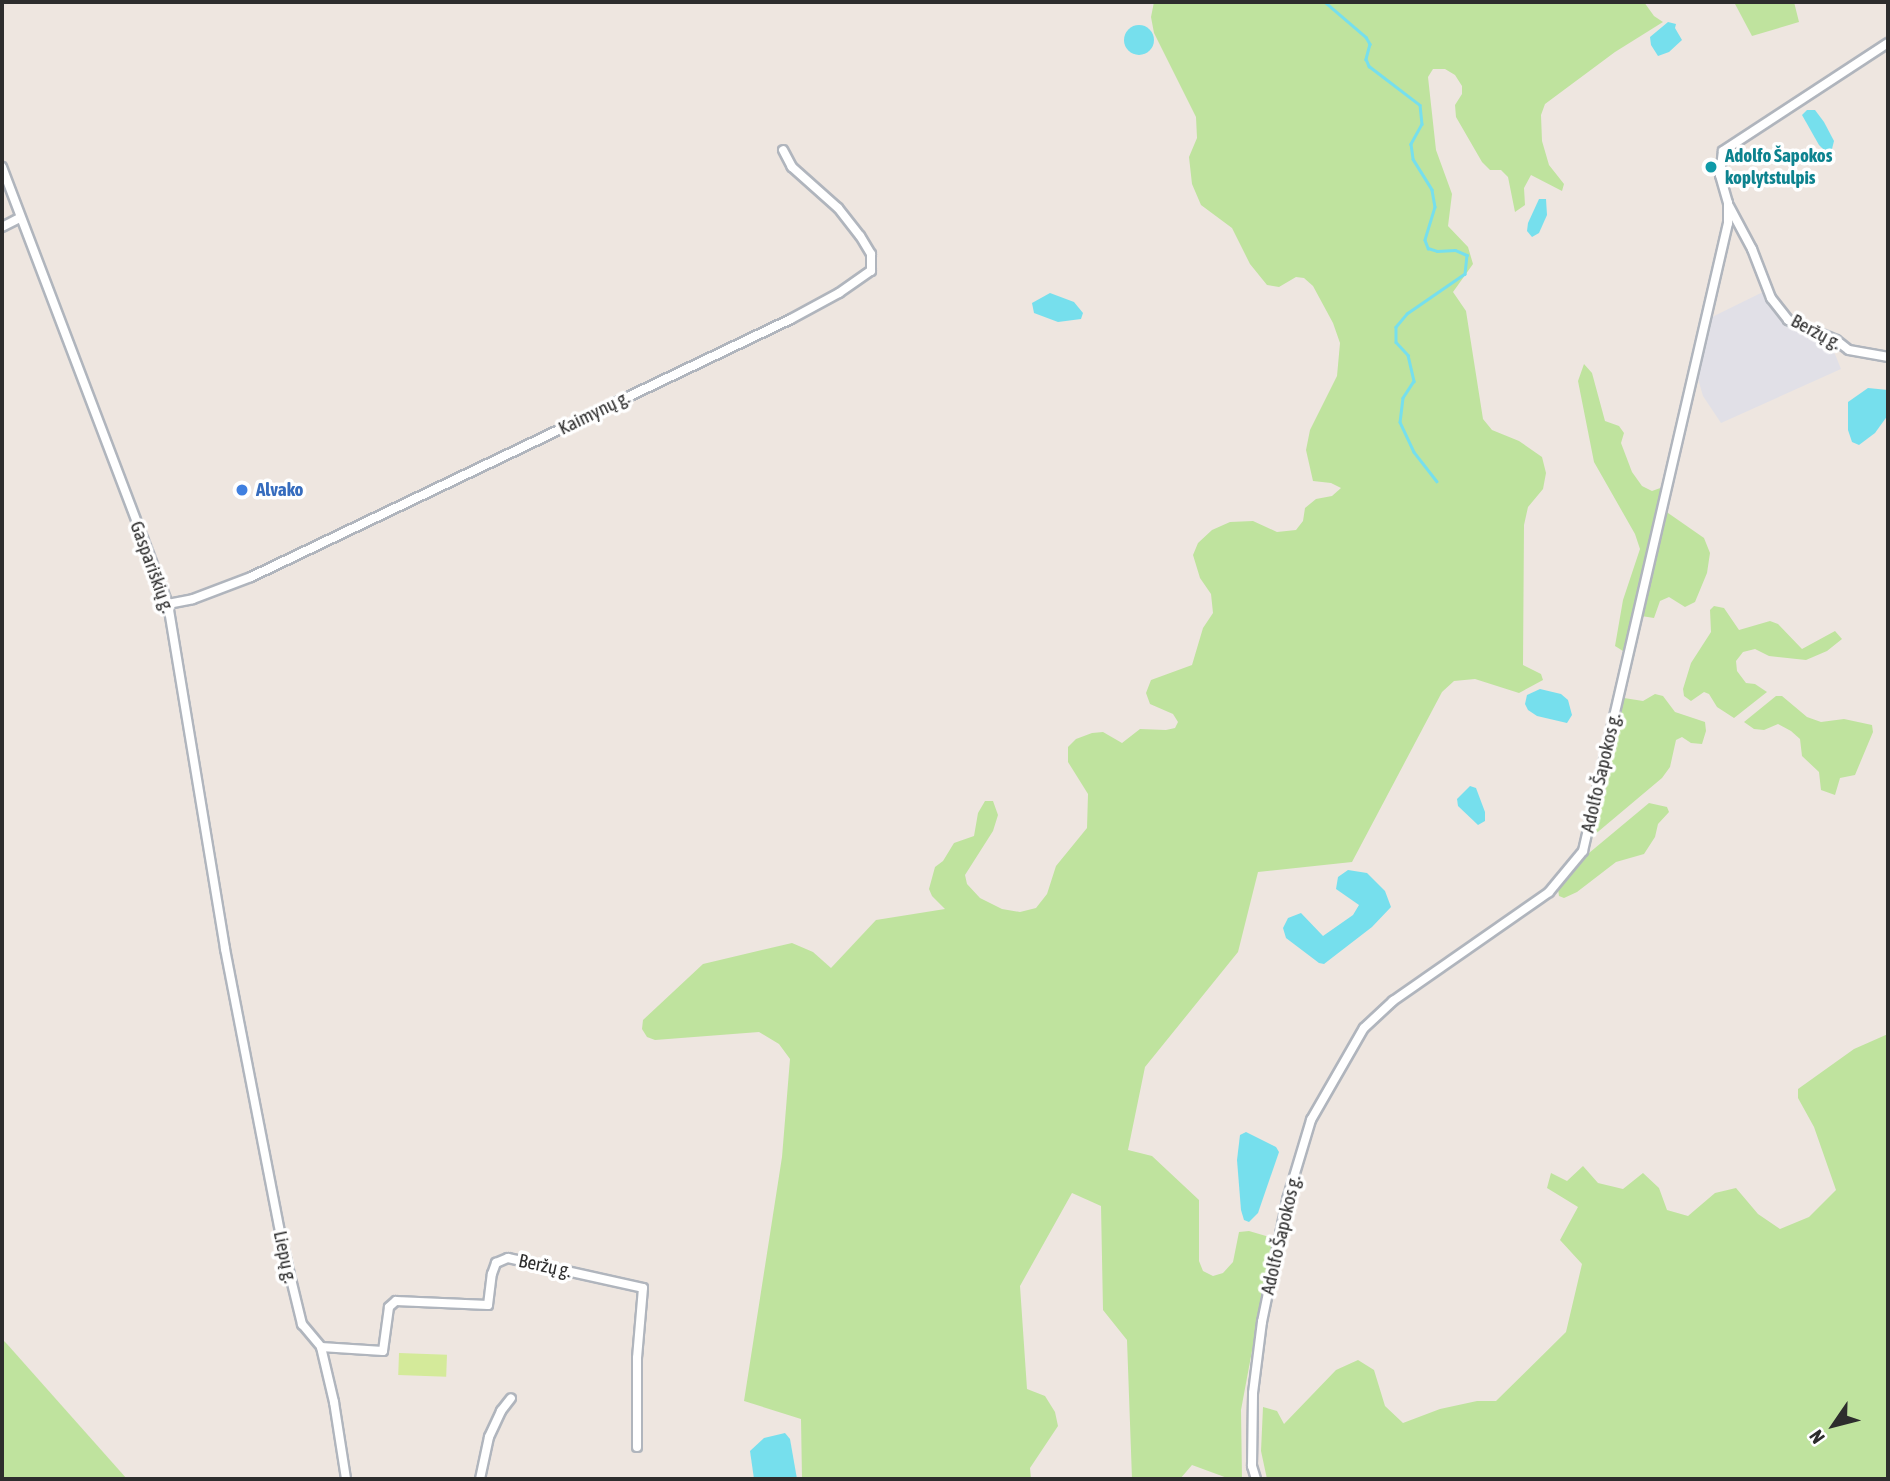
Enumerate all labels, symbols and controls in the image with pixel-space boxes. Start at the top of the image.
place label: Adolfo Šapokos koplytstulpis [1725,145,1832,189]
marker: Adolfo Šapokos koplytstulpis [1703,159,1719,175]
street label: Beržų g. [1787,309,1845,355]
street label: Kaimynų g. [555,386,633,440]
place label: Alvako [256,479,304,501]
marker: Alvako [234,482,250,498]
street label: Gaspariškių g. [125,518,179,616]
street label: Adolfo Šapokos g. [1576,711,1626,835]
street label: Adolfo Šapokos g. [1256,1173,1306,1297]
street label: Liepų g. [268,1229,302,1285]
street label: Beržų g. [517,1249,573,1283]
north arrow [1799,1390,1869,1460]
text: N [1805,1426,1829,1448]

